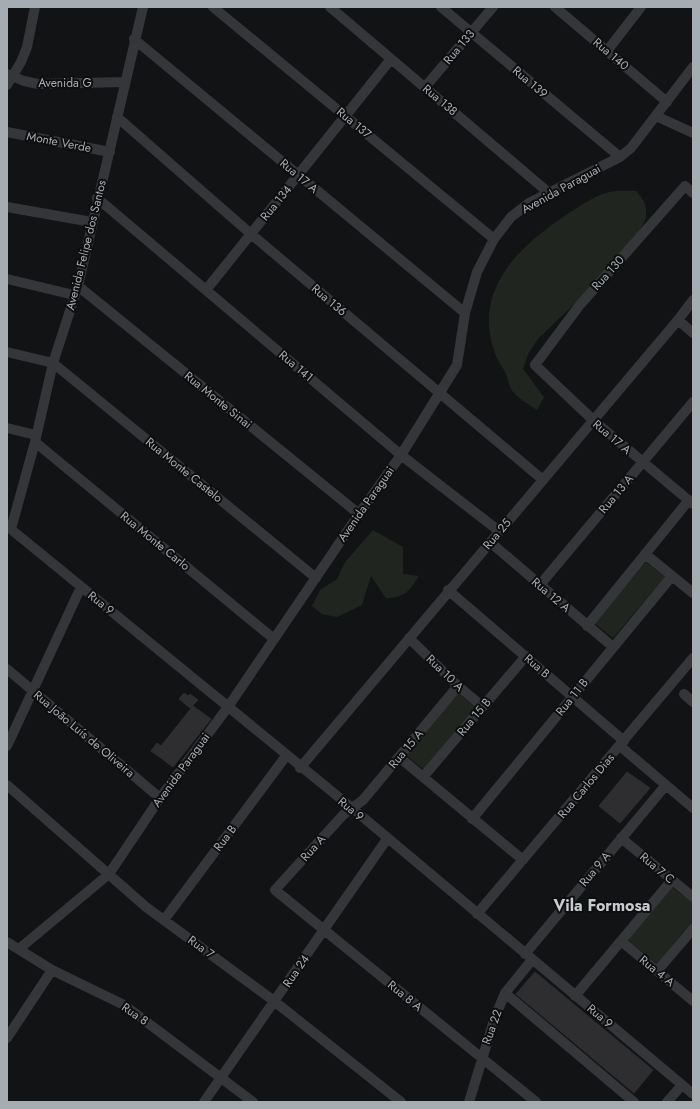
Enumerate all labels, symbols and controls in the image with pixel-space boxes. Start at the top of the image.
street label: Rua 133 [439,25,479,68]
street label: Rua 140 [589,34,633,74]
street label: Rua 139 [508,62,552,102]
street label: Avenida G [38,74,92,92]
street label: Rua 138 [419,80,461,120]
street label: Rua 137 [333,103,376,143]
street label: Monte Verde [25,127,93,157]
street label: Rua 17 A [276,154,322,198]
street label: Avenida Paraguai [518,160,604,218]
street label: Avenida Felipe dos Santos [61,178,111,312]
street label: Rua 134 [256,181,296,225]
street label: Rua 130 [587,252,629,294]
street label: Rua 136 [307,280,351,320]
street label: Rua 141 [275,346,317,386]
street label: Rua Monte Sinai [180,367,256,433]
street label: Rua 17 A [589,415,635,459]
street label: Rua Monte Castelo [141,433,227,507]
street label: Avenida Paraguai [333,463,399,545]
street label: Rua 13 A [594,471,638,517]
street label: Rua Monte Carlo [116,507,194,575]
street label: Rua 25 [479,514,516,554]
street label: Rua 12 A [528,573,575,617]
street label: Rua 9 [84,587,118,619]
street label: Rua 10 A [422,650,468,696]
street label: Rua B [520,650,554,683]
street label: Rua 11 B [551,674,593,720]
street label: Rua João Luís de Oliveira [30,686,139,782]
street label: Rua 15 B [453,694,496,740]
street label: Rua 15 A [384,726,428,772]
street label: Avenida Paraguai [148,729,214,811]
street label: Rua Carlos Dias [553,749,619,822]
street label: Rua 9 [334,793,368,825]
street label: Rua B [209,821,241,855]
street label: Rua A [296,831,330,865]
street label: Rua 9 A [575,848,615,890]
street label: Rua 7 C [636,848,678,888]
district label: Vila Formosa [553,894,650,917]
street label: Rua 7 [184,931,218,963]
street label: Rua 24 [278,951,314,991]
street label: Rua 4 A [635,951,679,991]
street label: Rua 8 A [384,976,426,1016]
street label: Rua 8 [118,998,152,1030]
street label: Rua 9 [583,1000,617,1032]
street label: Rua 22 [477,1007,507,1047]

